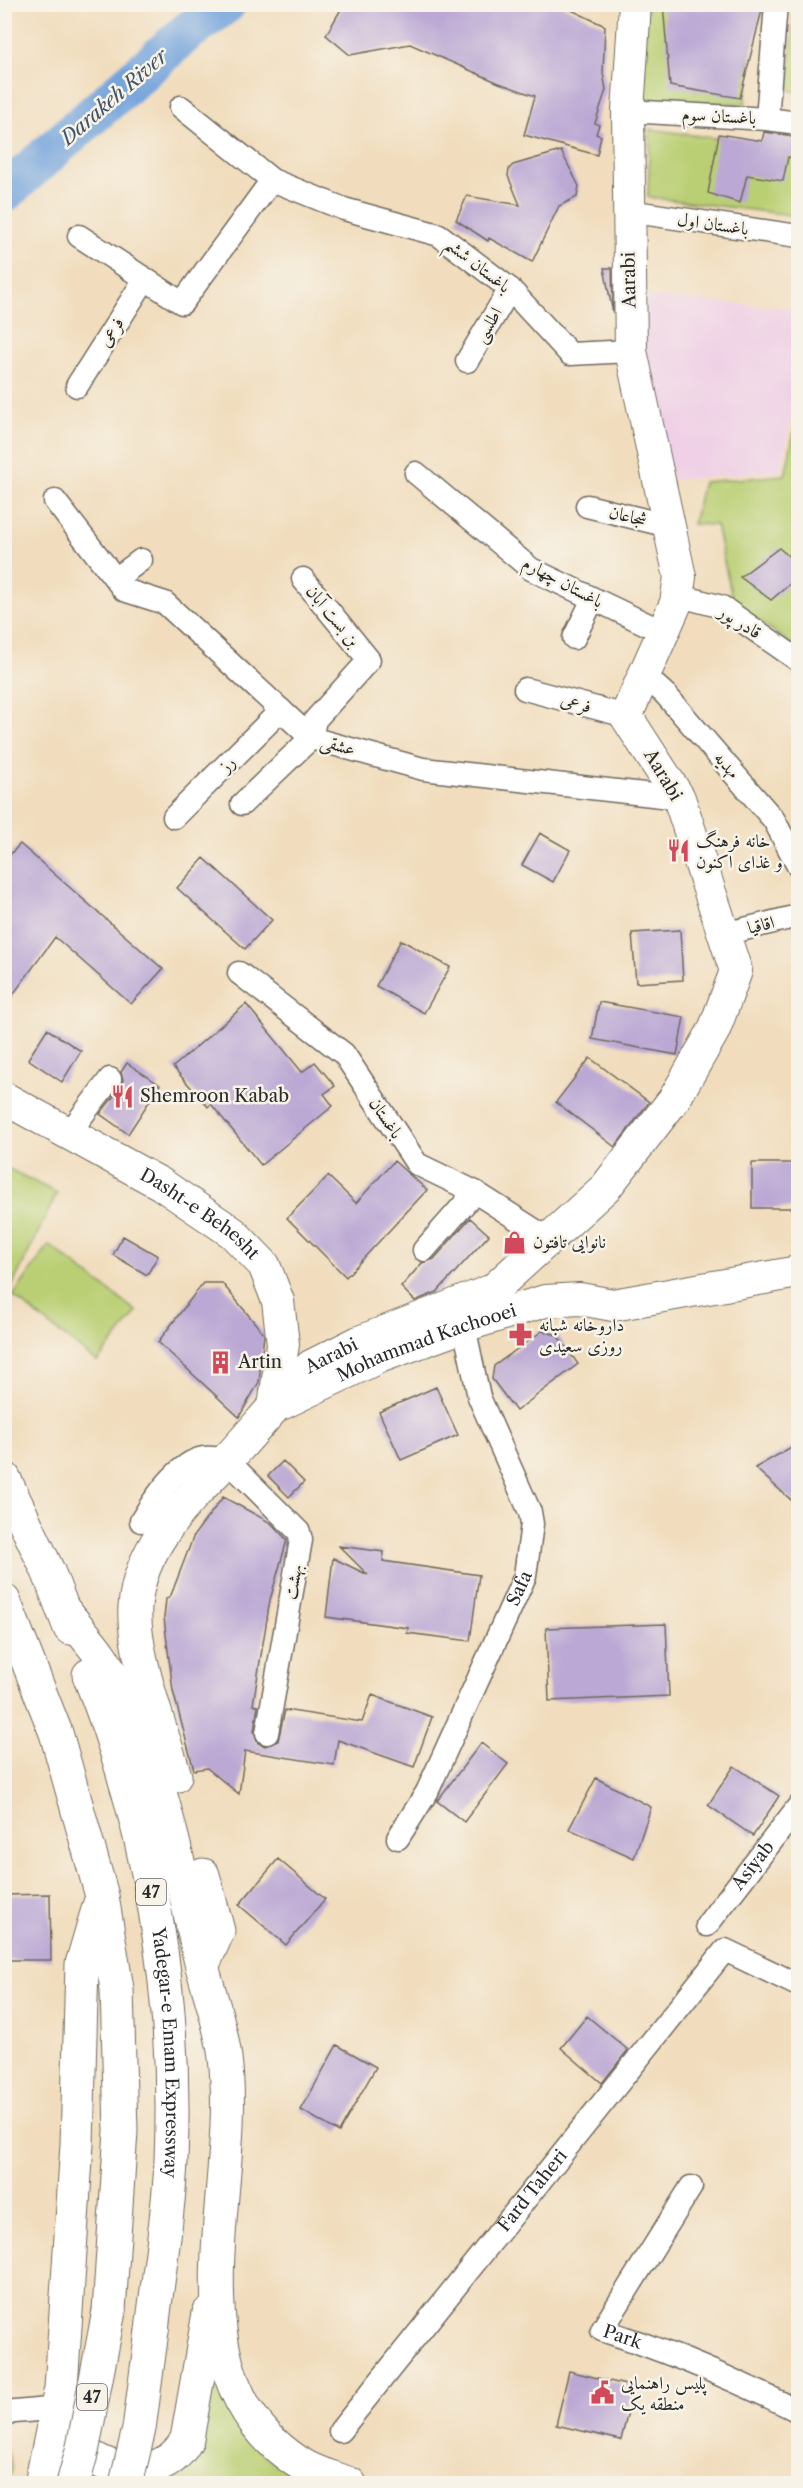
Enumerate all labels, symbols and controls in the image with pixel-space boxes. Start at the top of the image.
water label: Darakeh River [54,43,174,151]
street label: باغستان سوم [681,103,757,134]
street label: باغستان اول [676,208,750,240]
street label: باغستان ششم [436,233,515,303]
street label: Aarabi [618,251,641,309]
street label: اطلسی [469,303,509,348]
street label: فرعی [93,313,129,351]
street label: شجاعان [607,501,649,531]
street label: باغستان چهارم [517,552,607,617]
street label: بن بست آبان [301,581,365,652]
street label: قادر پور [712,599,765,645]
street label: فرعی [558,688,594,719]
street label: عشقی [318,730,358,762]
street label: Aarabi [639,744,687,805]
street label: مهدیه [709,747,745,784]
street label: رز [213,751,240,778]
place label: خانه فرهنگ و غذای اکنون [696,829,783,873]
restaurant icon: خانه فرهنگ و غذای اکنون [665,838,691,864]
street label: اقاقیا [745,911,777,939]
restaurant icon: Shemroon Kabab [109,1083,135,1109]
place label: Shemroon Kabab [140,1085,289,1107]
street label: باغستان [364,1093,408,1143]
street label: Dasht-e Behesht [136,1164,264,1265]
shop icon: نانوایی تافتون [502,1229,528,1255]
place label: نانوایی تافتون [533,1231,606,1254]
street label: Mohammad Kachooei [333,1299,520,1387]
place label: داروخانه شبانه روزی سعیدی [539,1314,624,1357]
pharmacy icon: داروخانه شبانه روزی سعیدی [508,1322,534,1348]
street label: Aarabi [300,1333,362,1379]
building icon: Artin [207,1349,233,1375]
place label: Artin [237,1351,282,1373]
street label: بهشت [279,1563,308,1602]
street label: Safa [502,1567,537,1609]
street label: Asiyab [726,1836,779,1895]
road number: 47 [136,1879,166,1905]
street label: Yadegar-e Emam Expressway [147,1925,183,2180]
street label: Fard Taheri [493,2145,572,2236]
street label: Park [601,2320,646,2354]
place label: پلیس راهنمایی منطقه یک [621,2372,707,2415]
public building icon: پلیس راهنمایی منطقه یک [590,2380,616,2406]
road number: 47 [77,2384,107,2410]

